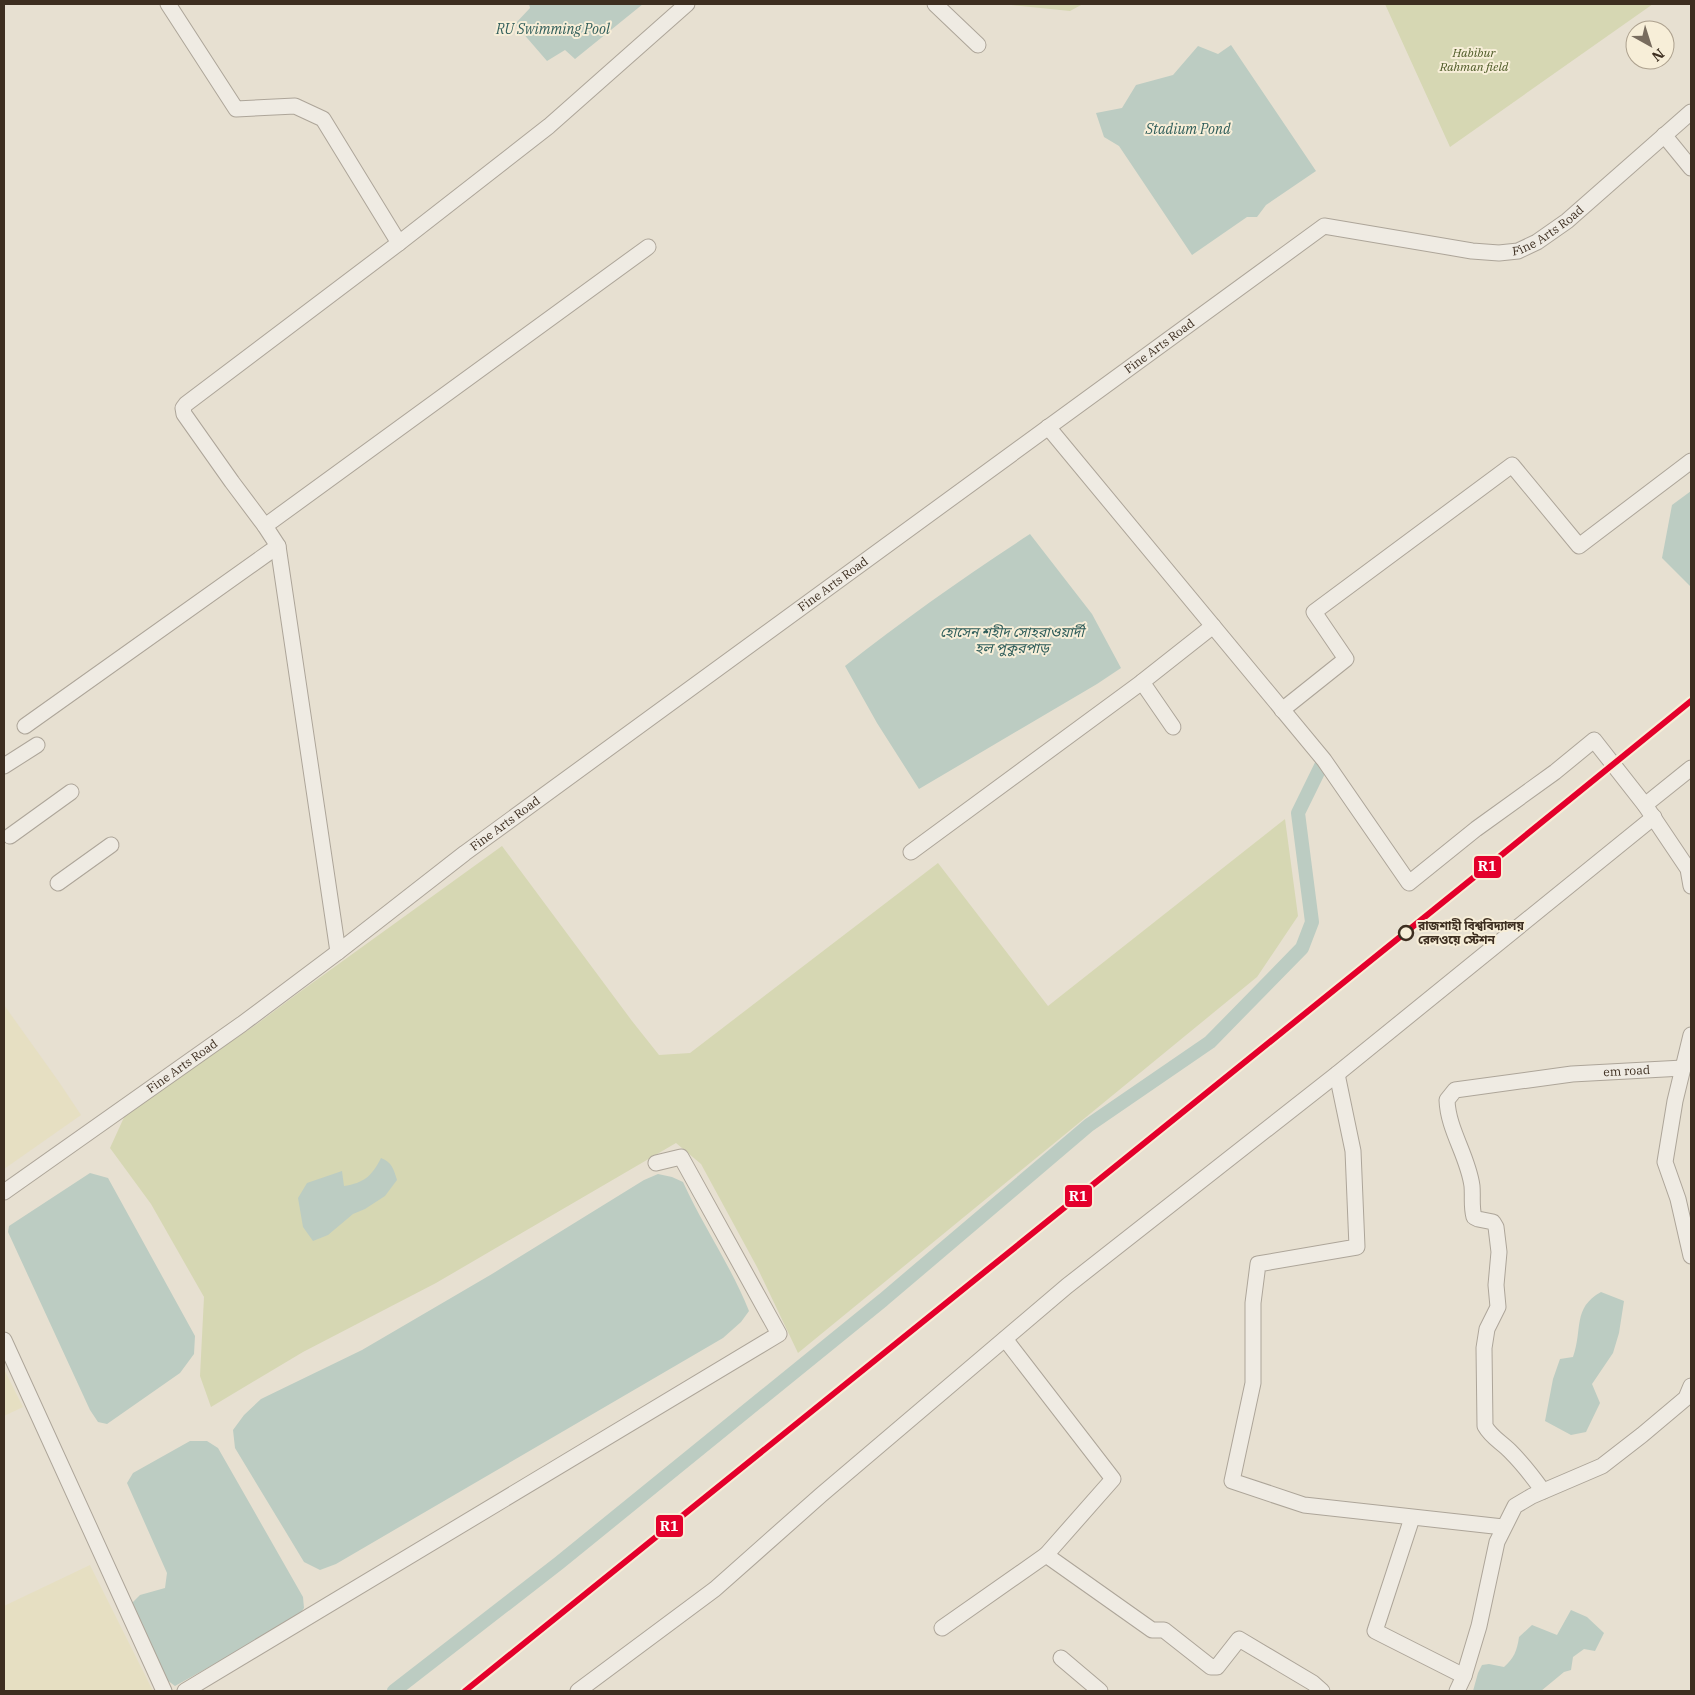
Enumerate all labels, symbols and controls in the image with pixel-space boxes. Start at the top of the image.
water label: RU Swimming Pool [495,20,611,38]
north arrow [1625,20,1675,70]
park label: Habibur Rahman field [1439,45,1509,74]
text: N [1648,45,1668,66]
water label: Stadium Pond [1144,120,1231,138]
street label: Fine Arts Road [1512,202,1586,259]
street label: Fine Arts Road [1121,315,1197,376]
street label: Fine Arts Road [795,553,871,615]
water label: হোসেন শহীদ সোহরাওয়ার্দী হল পুকুরপাড় [940,623,1087,657]
street label: Fine Arts Road [467,793,543,854]
line badge: R1 [1473,855,1502,879]
text: R1 [1478,857,1496,875]
place label: রাজশাহী বিশ্ববিদ্যালয় রেলওয়ে স্টেশন [1417,918,1524,947]
marker: রাজশাহী বিশ্ববিদ্যালয় রেলওয়ে স্টেশন [1398,925,1414,941]
street label: Fine Arts Road [144,1036,220,1096]
street label: em road [1603,1062,1650,1079]
line badge: R1 [1064,1184,1093,1208]
text: R1 [1069,1187,1087,1205]
line badge: R1 [655,1514,684,1538]
text: R1 [660,1517,678,1535]

